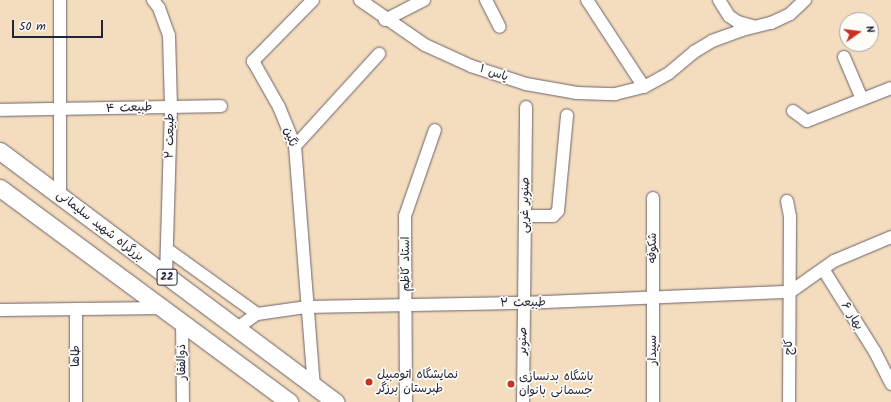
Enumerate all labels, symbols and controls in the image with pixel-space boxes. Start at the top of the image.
scale bar [14,12,105,38]
north arrow [839,12,879,52]
text: 50 m [19,17,46,36]
text: N [860,24,879,35]
street label: یاس ۱ [478,61,510,85]
street label: طبیعت ۴ [106,100,152,116]
street label: طبیعت ٣ [162,113,178,159]
street label: نگین [280,125,300,149]
street label: صنوبر غربی [517,177,533,233]
street label: بزرگراه شهید سلیمانی [54,188,146,264]
street label: شکوفه [646,233,660,263]
street label: استاد کاظم [399,236,413,292]
road number: 22 [156,268,178,286]
street label: طبیعت ۲ [500,295,546,311]
street label: بهار ۶ [838,299,866,333]
street label: صنوبر [516,327,530,355]
street label: سپیدار [646,335,660,365]
street label: کاج [782,339,796,355]
street label: ذوالفقار [174,344,190,380]
street label: طاها [69,345,83,367]
place label: نمایشگاه اتومبیل طبرستان برزگر [377,368,458,396]
place label: باشگاه بدنسازی جسمانی بانوان [519,370,594,398]
marker: نمایشگاه اتومبیل طبرستان برزگر [364,377,374,387]
marker: باشگاه بدنسازی جسمانی بانوان [506,379,516,389]

